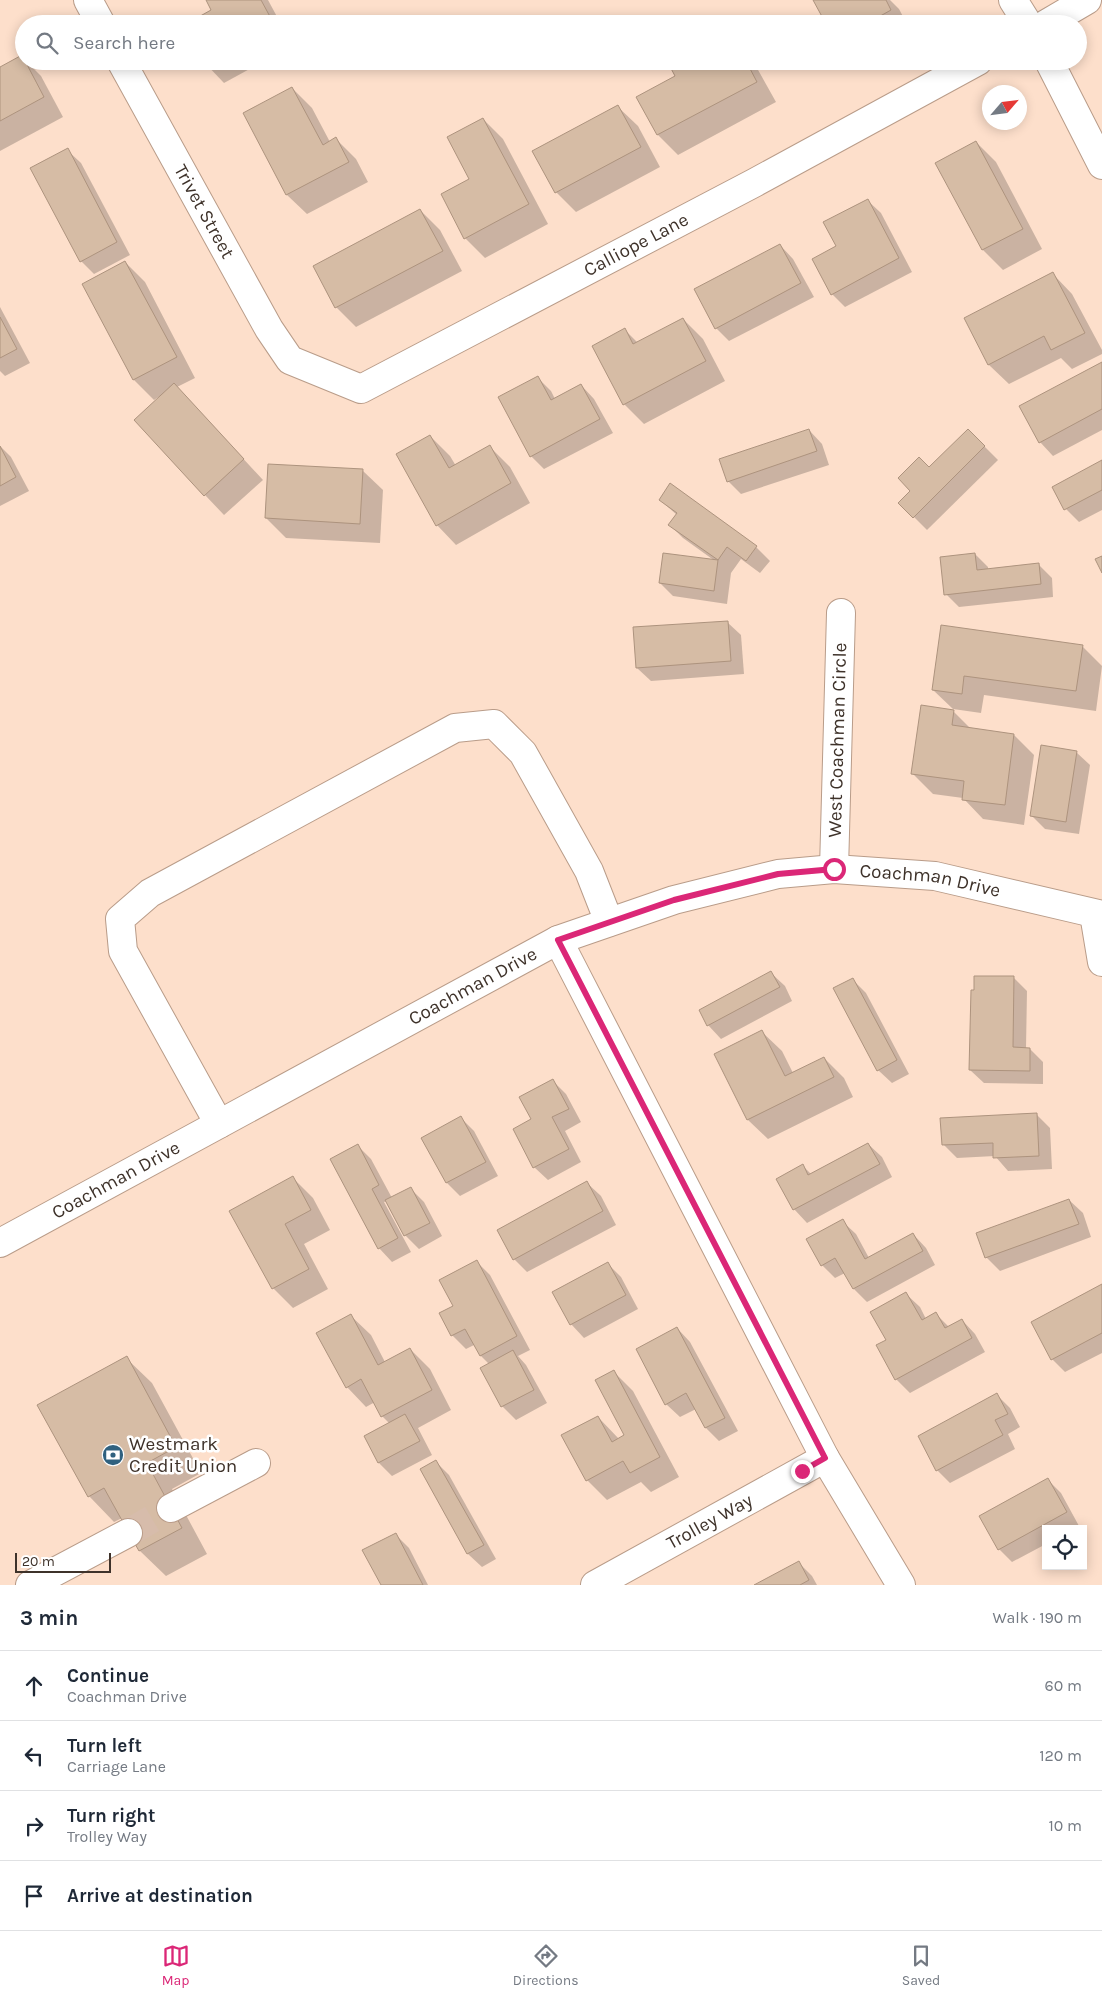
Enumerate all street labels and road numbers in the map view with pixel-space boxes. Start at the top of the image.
street label: Trivet Street [169,161,239,262]
street label: Calliope Lane [580,208,692,281]
street label: West Coachman Circle [824,642,851,838]
street label: Coachman Drive [859,860,1003,902]
street label: Coachman Drive [405,943,541,1030]
street label: Coachman Drive [48,1136,184,1224]
street label: Trolley Way [663,1489,757,1554]

